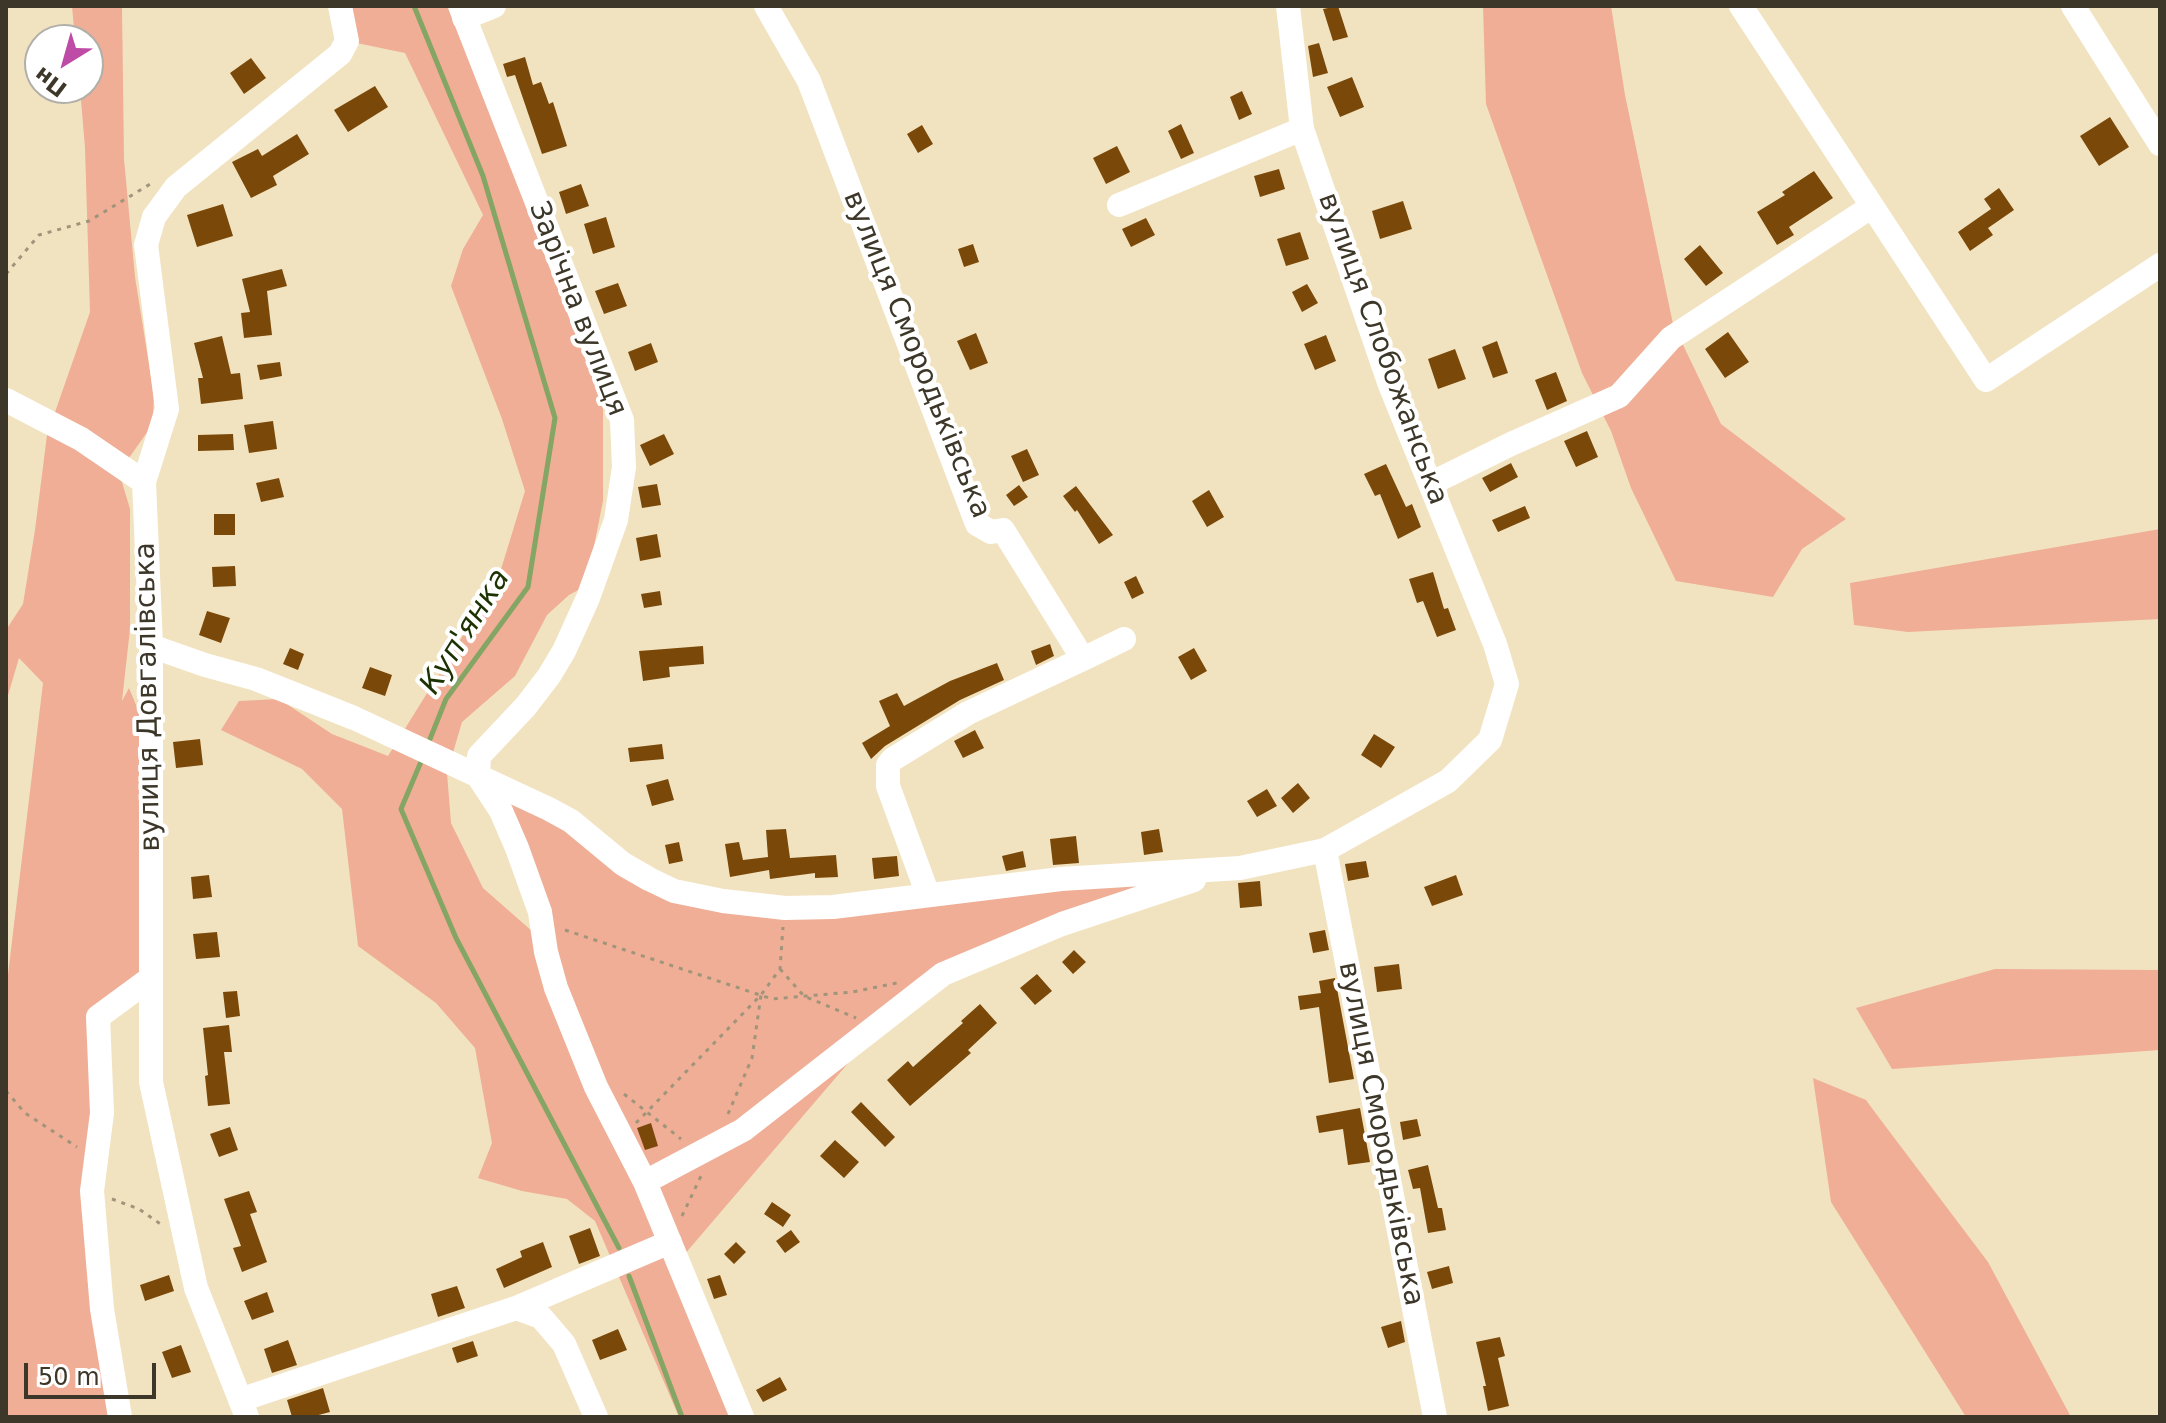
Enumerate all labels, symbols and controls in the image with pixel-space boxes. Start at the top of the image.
north arrow [24,24,104,104]
text: Пн [30,62,71,102]
street label: вулиця Смородьківська [835,187,997,523]
street label: вулиця Слобожанська [1310,188,1454,510]
street label: Зарічна вулиця [521,197,633,421]
street label: вулиця Довгалівська [130,542,168,852]
water label: Куп'янка [413,563,519,701]
street label: вулиця Смородьківська [1330,959,1430,1309]
scale bar [28,1347,160,1397]
text: 50 m [38,1363,100,1391]

